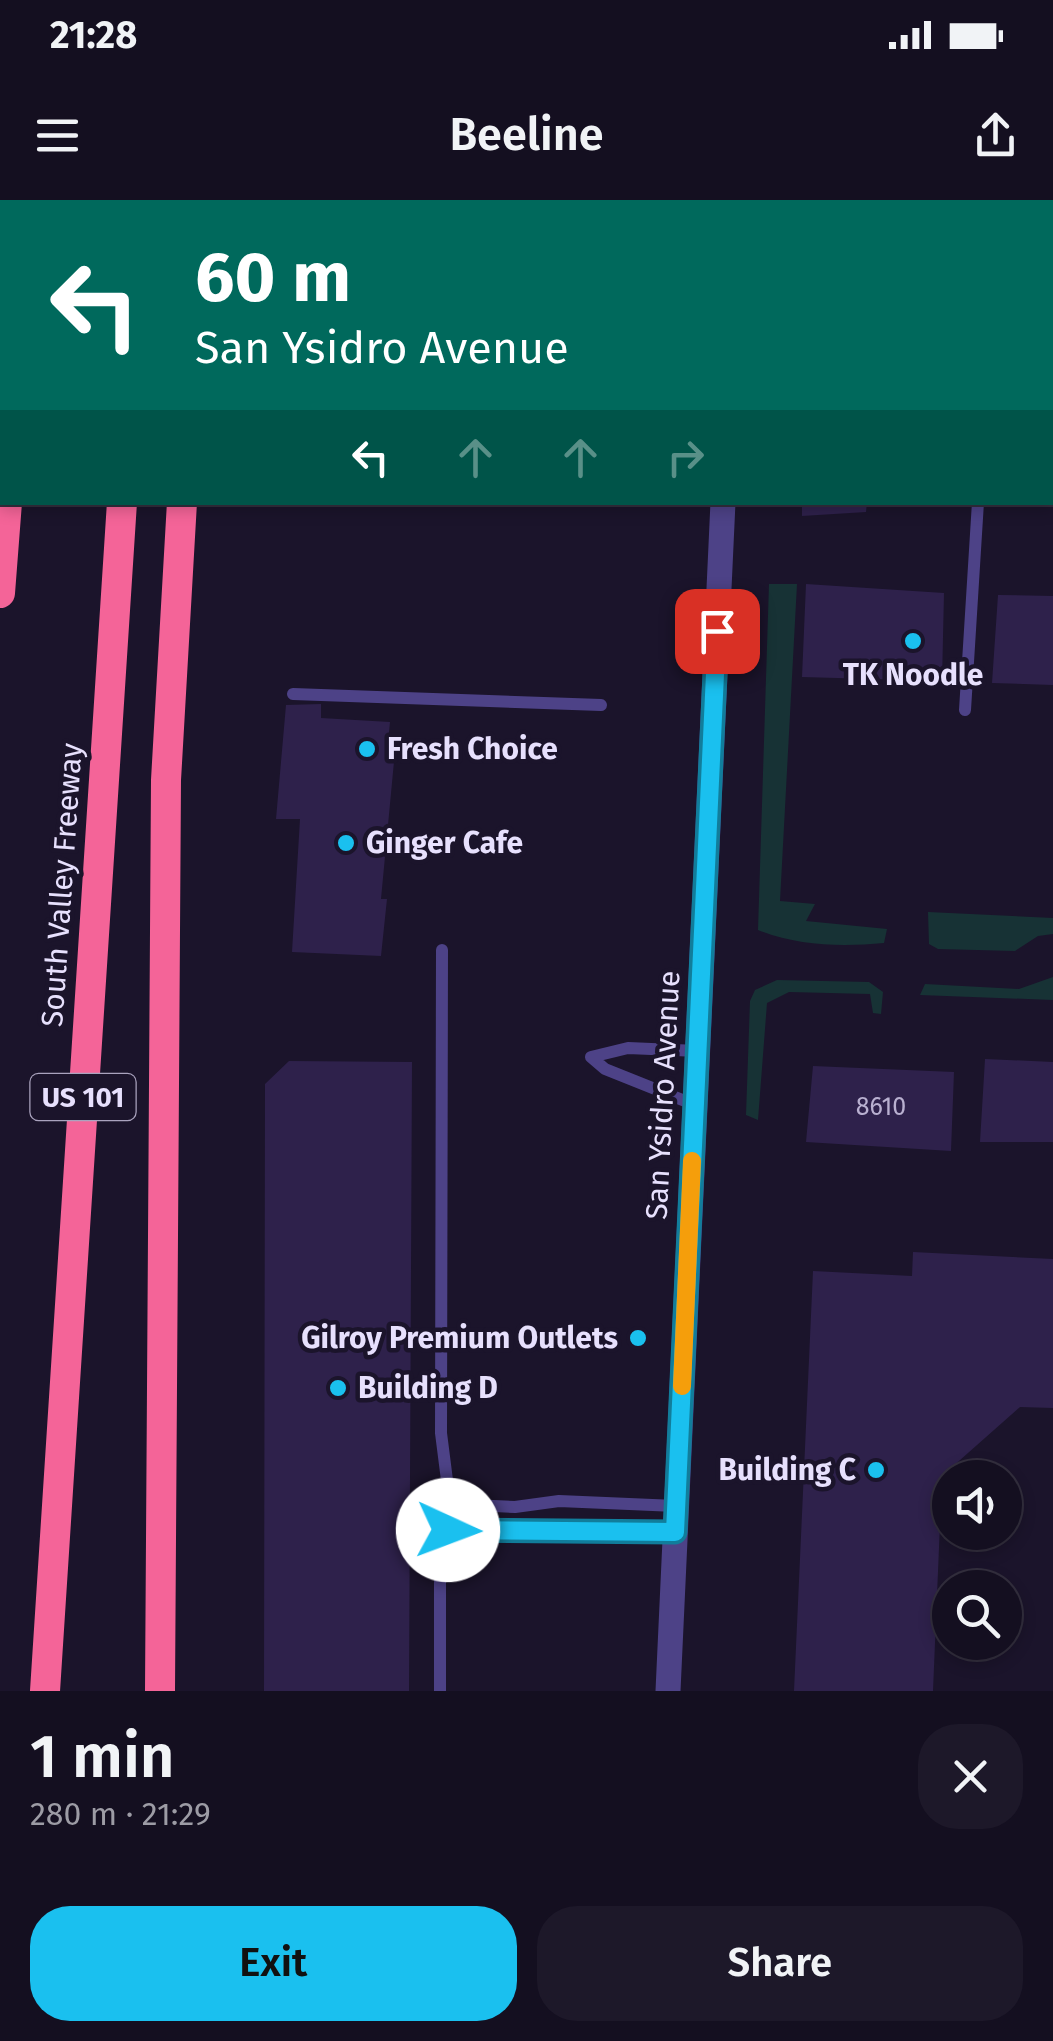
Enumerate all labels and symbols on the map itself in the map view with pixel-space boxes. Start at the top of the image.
pin [675,589,760,674]
marker: TK Noodle [902,630,924,652]
place label: TK Noodle [843,657,983,693]
place label: Fresh Choice [387,731,558,767]
marker: Fresh Choice [356,738,378,760]
street label: South Valley Freeway [34,742,90,1028]
place label: Ginger Cafe [366,825,523,861]
marker: Ginger Cafe [335,832,357,854]
street label: San Ysidro Avenue [639,970,687,1220]
road number: US 101 [31,1074,136,1120]
house number: 8610 [856,1092,906,1122]
place label: Gilroy Premium Outlets [301,1320,618,1356]
marker: Gilroy Premium Outlets [627,1327,649,1349]
place label: Building D [358,1370,498,1406]
marker: Building D [327,1377,349,1399]
place label: Building C [718,1452,857,1488]
marker: Building C [865,1459,887,1481]
position arrow [396,1478,500,1582]

